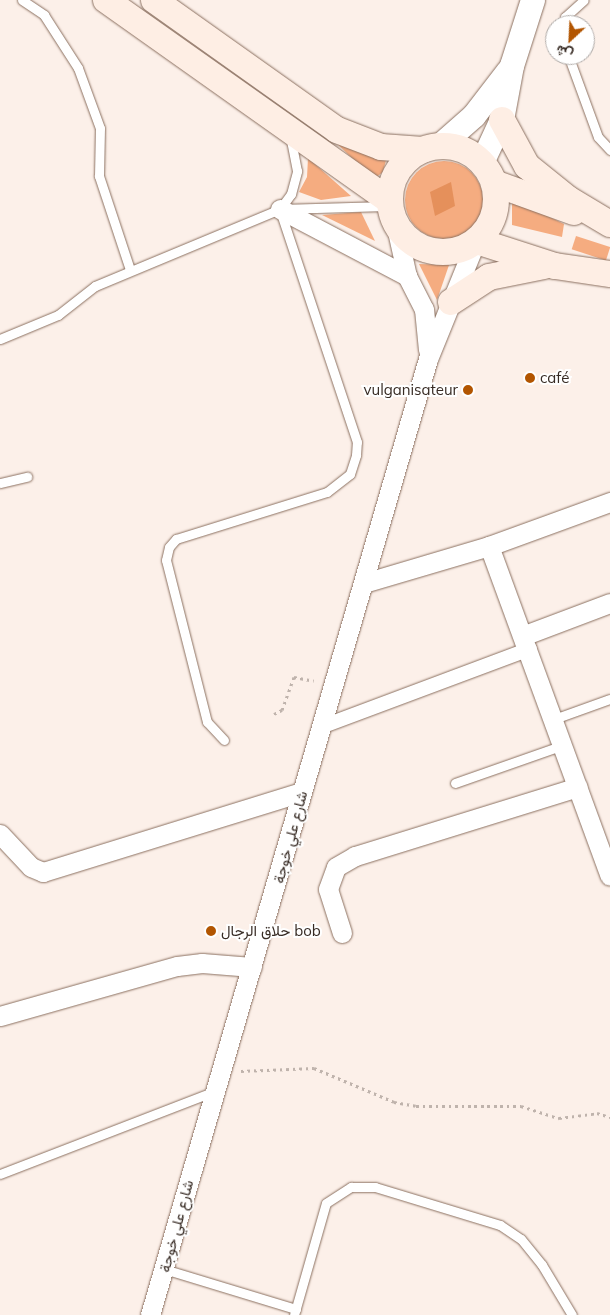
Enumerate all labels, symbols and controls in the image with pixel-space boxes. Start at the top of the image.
north arrow [545,15,595,65]
text: ش [553,41,576,64]
place label: café [540,369,569,387]
marker: café [524,372,536,384]
place label: vulganisateur [364,381,458,399]
marker: vulganisateur [462,384,474,396]
street label: شارع علي خوجة [269,789,311,885]
place label: حلاق الرجال bob [221,922,321,940]
marker: حلاق الرجال bob [205,925,217,937]
street label: شارع علي خوجة [155,1178,197,1274]

